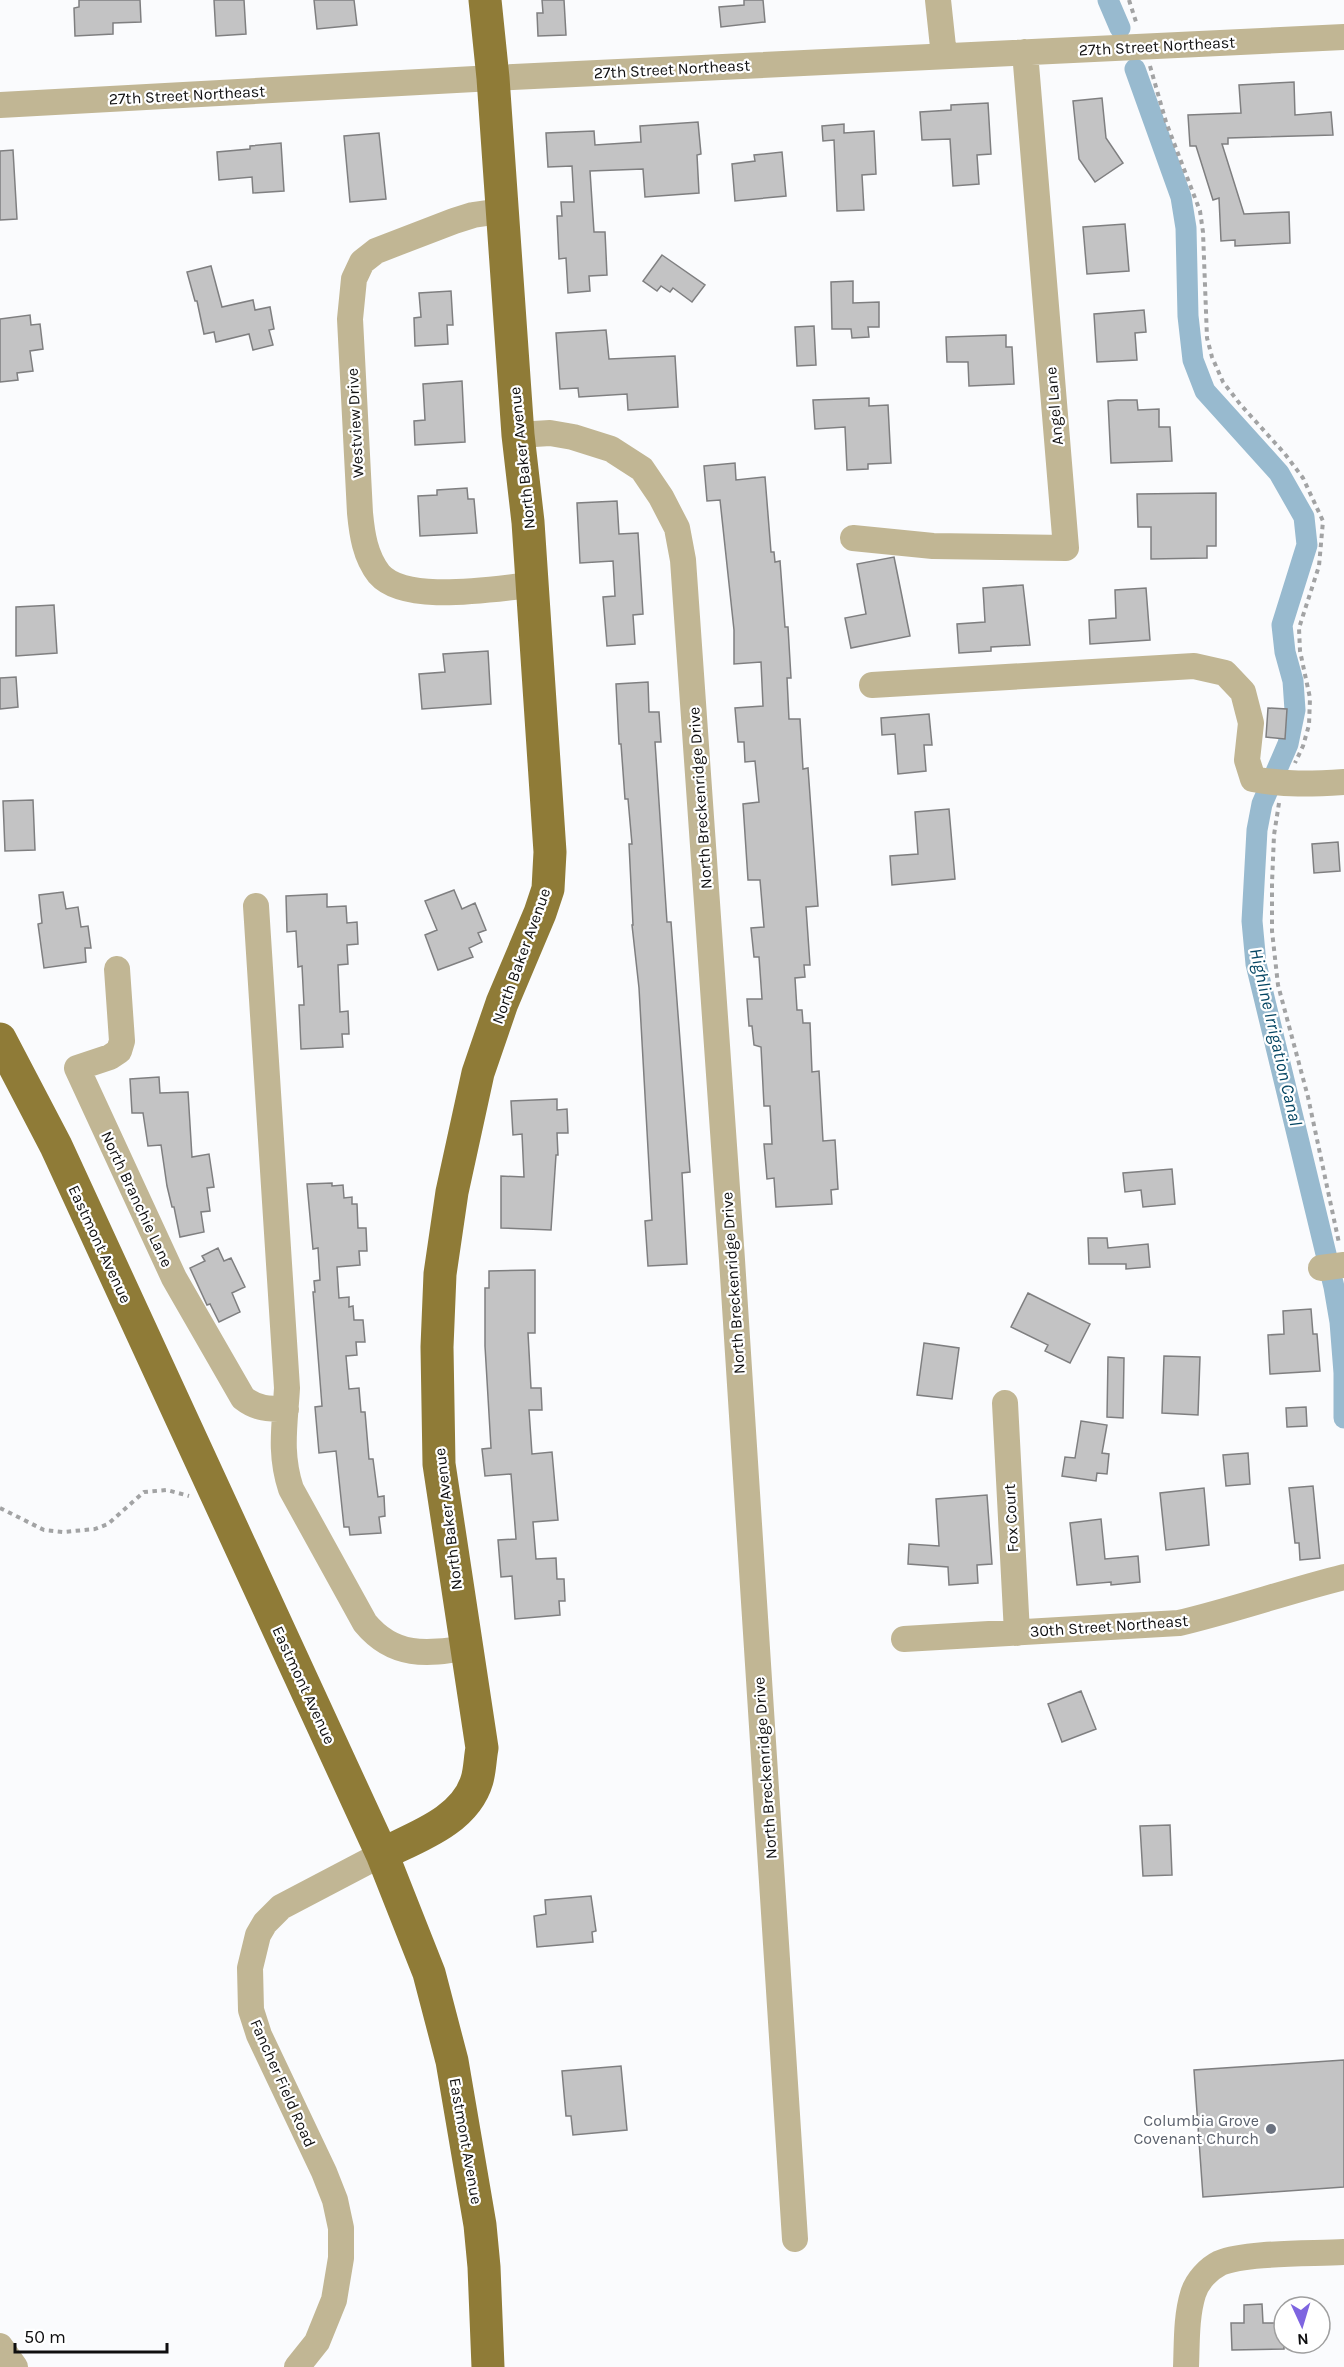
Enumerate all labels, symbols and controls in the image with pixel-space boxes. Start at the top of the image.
street label: 27th Street Northeast [1078,32,1236,60]
street label: 27th Street Northeast [593,55,751,83]
street label: 27th Street Northeast [108,81,266,109]
street label: Angel Lane [1041,366,1067,446]
street label: Westview Drive [343,367,367,479]
street label: North Baker Avenue [505,386,539,530]
street label: North Breckenridge Drive [684,706,716,890]
street label: North Baker Avenue [488,885,554,1027]
water label: Highline Irrigation Canal [1245,946,1307,1128]
street label: North Branchie Lane [97,1128,177,1270]
street label: Eastmont Avenue [64,1182,136,1306]
street label: North Breckenridge Drive [717,1191,749,1375]
street label: North Baker Avenue [430,1447,466,1591]
street label: Fox Court [1000,1483,1022,1553]
street label: 30th Street Northeast [1029,1611,1189,1641]
street label: Eastmont Avenue [268,1623,340,1747]
street label: North Breckenridge Drive [749,1676,781,1860]
street label: Fancher Field Road [246,2016,320,2150]
street label: Eastmont Avenue [446,2076,486,2206]
place label: Columbia Grove Covenant Church [1133,2111,1259,2148]
marker: Columbia Grove Covenant Church [1264,2122,1278,2136]
north arrow [1272,2295,1332,2355]
scale bar [15,2316,166,2354]
text: 50 m [24,2326,66,2348]
text: N [1297,2330,1309,2349]

